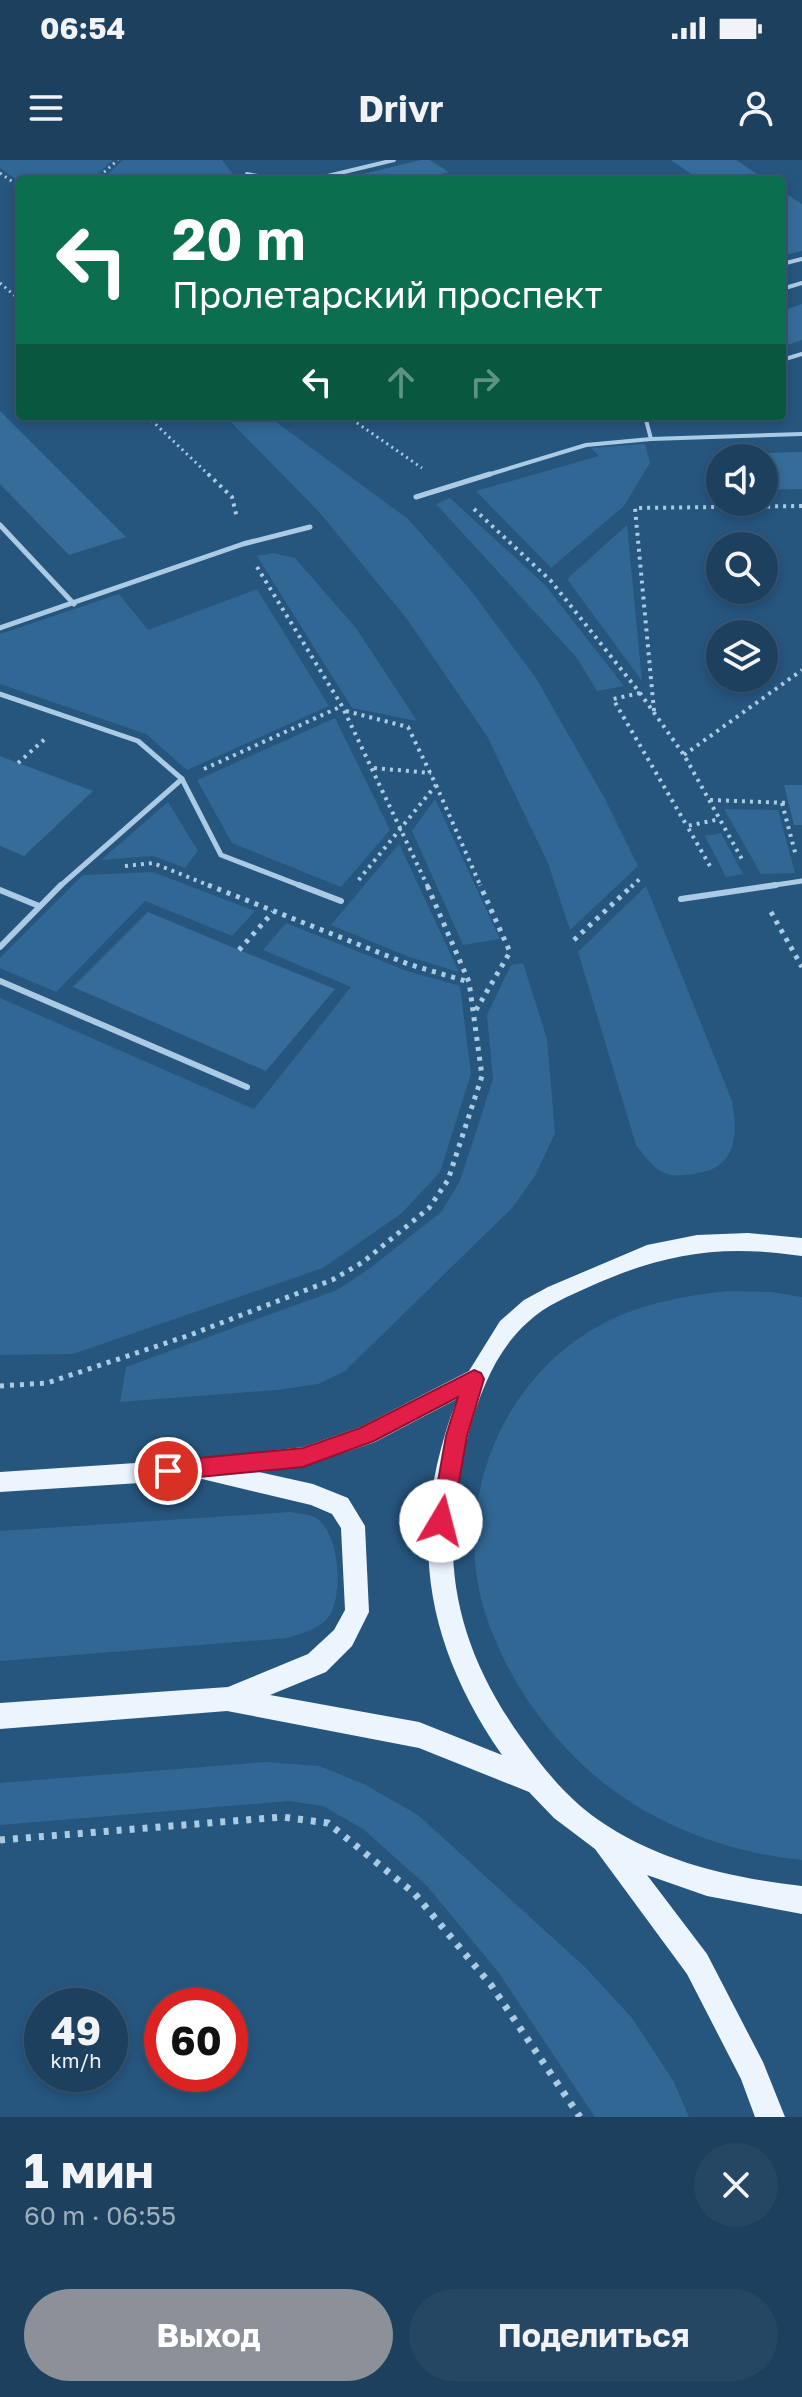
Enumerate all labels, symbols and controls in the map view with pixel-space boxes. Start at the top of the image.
text: 06:54 [40,10,125,46]
icon: menu [24,86,68,130]
icon: person [734,86,778,130]
text: Drivr [358,87,444,130]
text: 20 m [172,205,306,272]
icon: left [40,208,144,312]
text: Пролетарский проспект [172,273,602,316]
icon: left [295,360,339,404]
icon: ahead [379,360,423,404]
icon: right [463,360,507,404]
map controls [706,444,778,692]
button: sound [706,444,778,516]
button: search [706,532,778,604]
button: layers [706,620,778,692]
pin [134,1437,202,1505]
icon: arrive [146,1449,190,1493]
position arrow [399,1479,483,1563]
speed limit sign: 60 [144,1988,248,2092]
text: 49 [51,2006,101,2054]
text: km/h [51,2048,101,2072]
text: 1 мин [24,2141,154,2199]
button: close [694,2143,778,2227]
text: 60 m · 06:55 [24,2200,176,2231]
button: Выход [24,2289,393,2381]
button: Поделиться [409,2289,778,2381]

